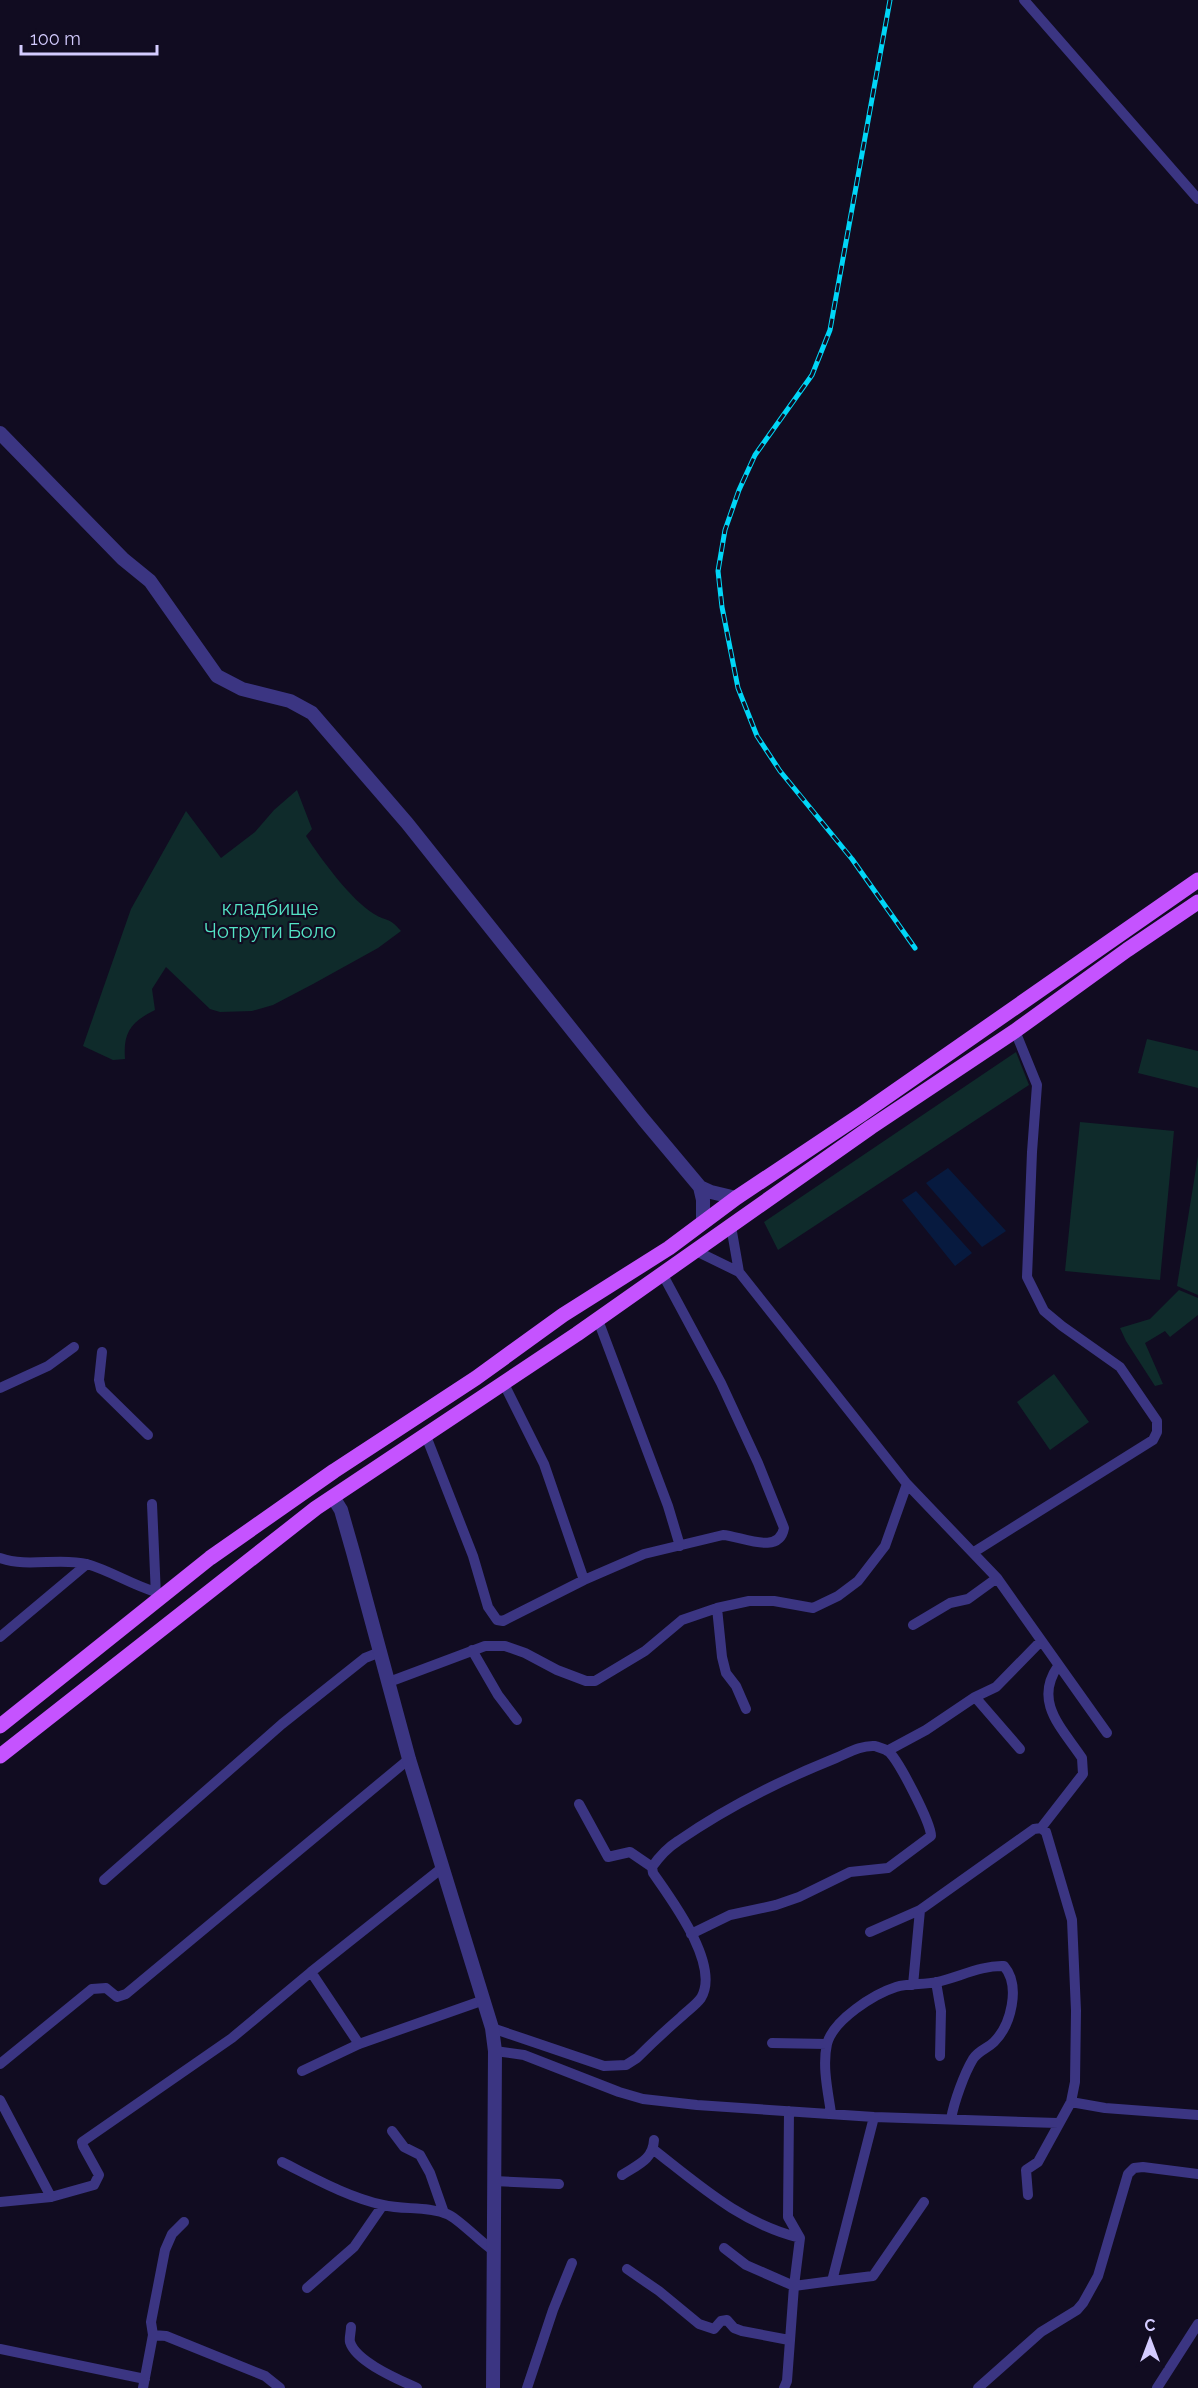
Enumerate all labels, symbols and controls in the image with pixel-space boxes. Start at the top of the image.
scale bar [21,18,158,56]
text: 100 m [30,28,81,49]
park label: кладбище Чотрути Боло [204,896,336,943]
north arrow [1120,2310,1180,2370]
text: С [1145,2316,1156,2335]

